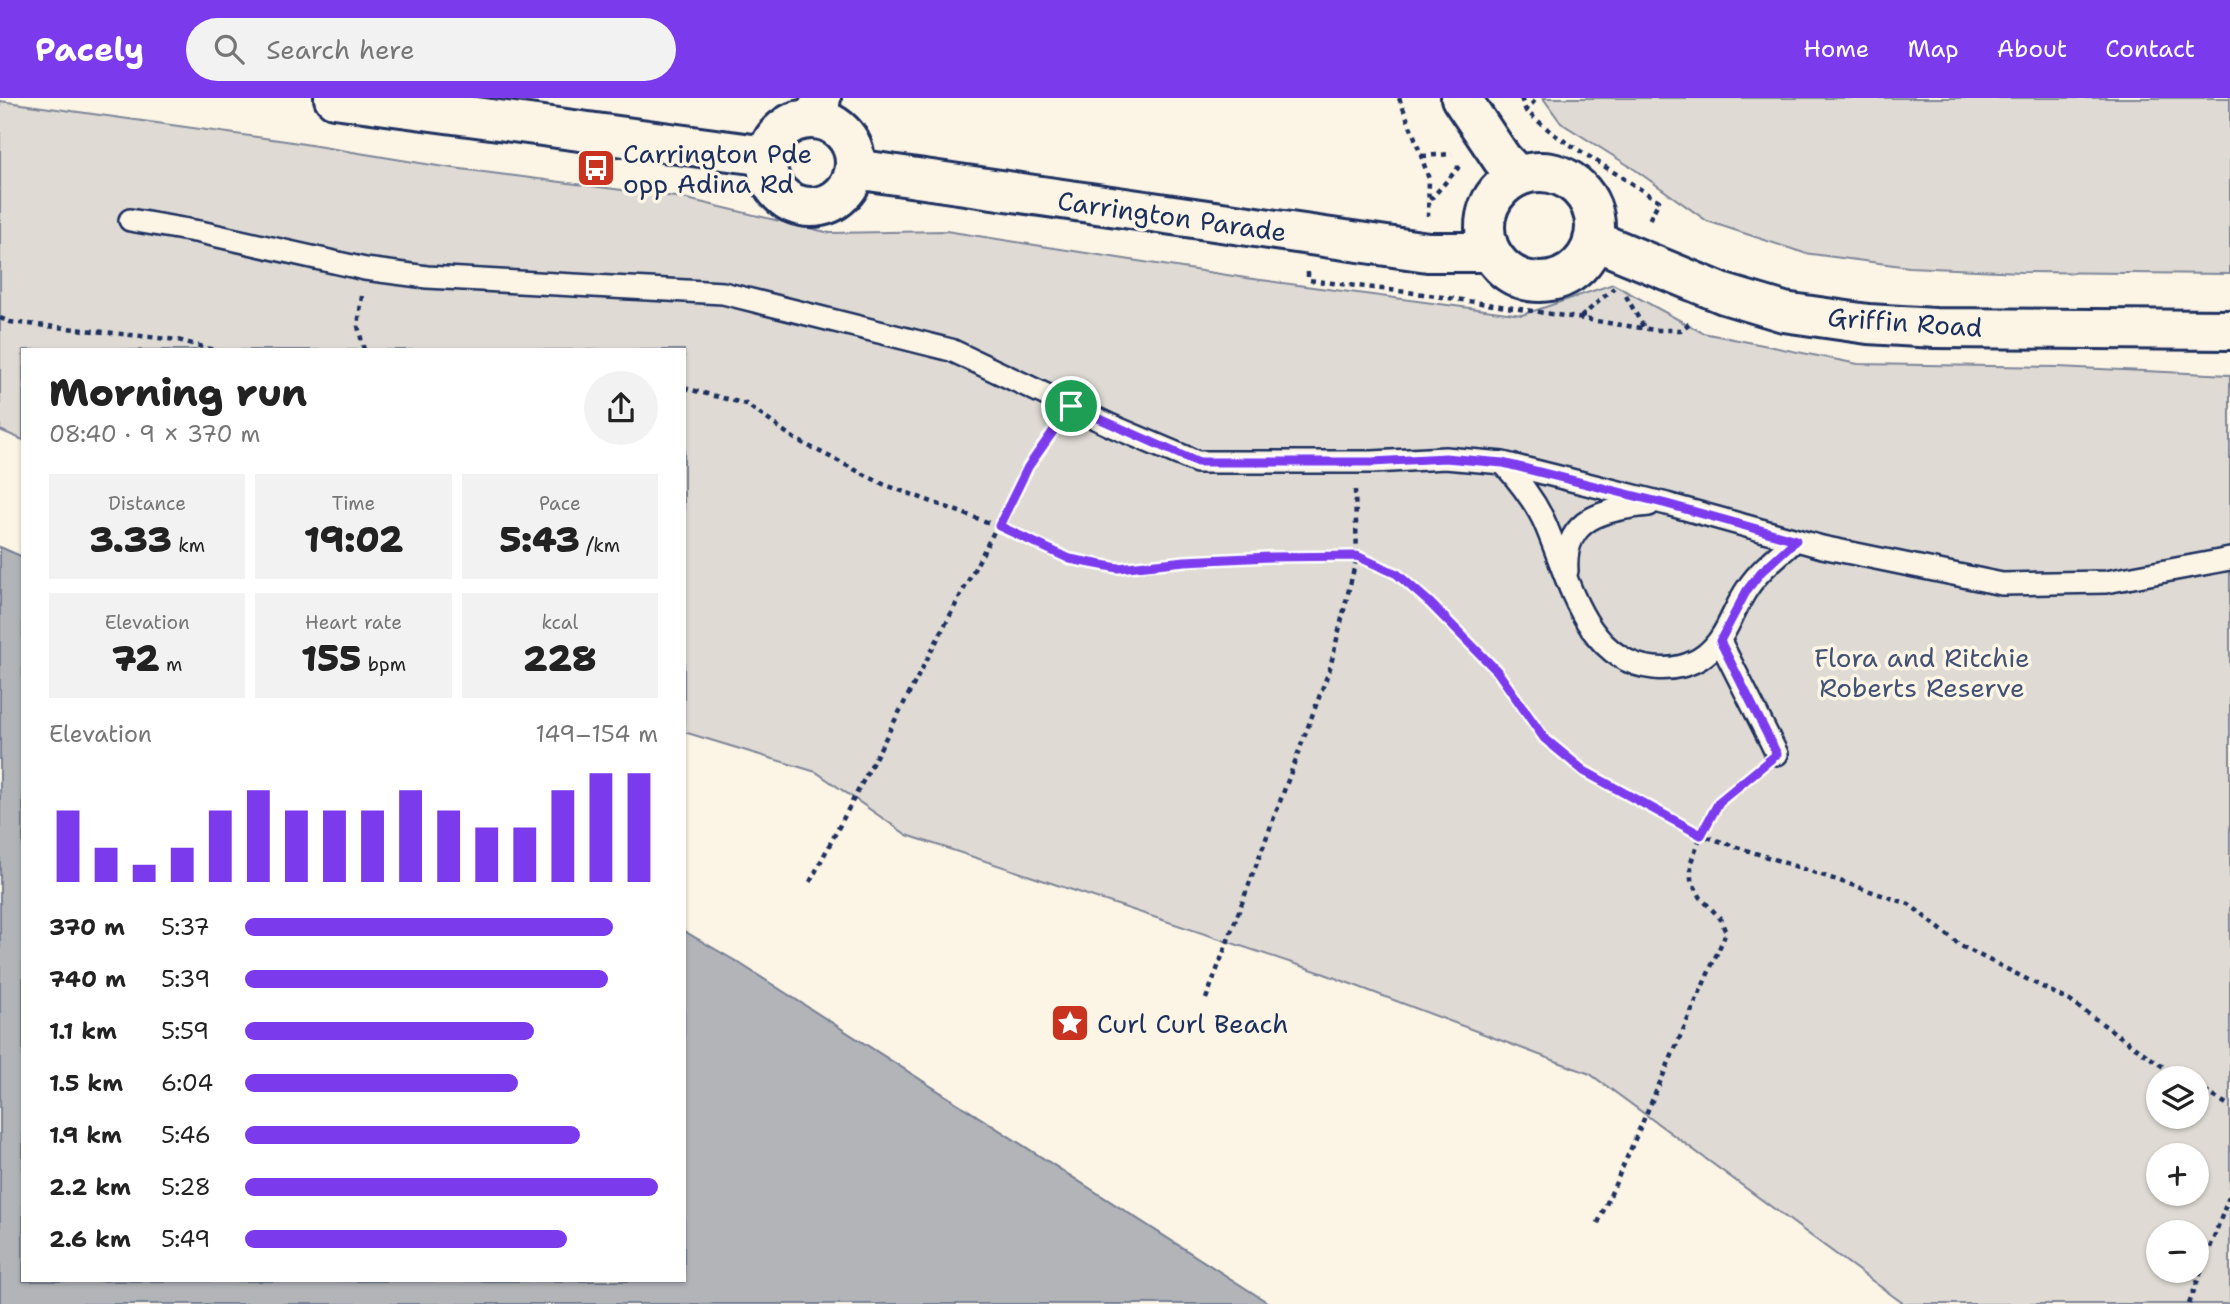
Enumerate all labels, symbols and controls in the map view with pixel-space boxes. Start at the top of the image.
search box [186,18,676,81]
text: Pacely [35,27,144,72]
icon: search [210,30,248,68]
text: Search here [266,32,415,67]
text: Home [1803,33,1869,65]
text: Map [1907,33,1959,65]
text: About [1997,33,2067,65]
text: Contact [2105,33,2195,65]
place label: Carrington Pde opp Adina Rd [623,136,812,201]
bus stop icon: Carrington Pde opp Adina Rd [575,147,617,189]
street label: Carrington Parade [1055,183,1289,249]
street label: Griffin Road [1826,299,1984,345]
text: Morning run [49,367,307,418]
button: share [584,371,658,445]
pin [1041,376,1101,436]
icon: arrive [1052,387,1090,425]
text: 08:40 · 9 × 370 m [49,419,260,449]
text: Distance [108,491,186,516]
text: Time [332,491,375,516]
text: Pace [539,491,581,516]
text: 3.33 [89,516,172,563]
text: 19:02 [304,516,403,563]
text: 5:43 [500,516,580,563]
text: km [172,533,205,558]
text: /km [580,533,620,558]
text: Elevation [105,610,190,635]
text: Heart rate [305,610,402,635]
text: kcal [541,610,578,635]
text: 72 [112,635,159,682]
text: 155 [301,635,361,682]
text: 228 [523,635,597,682]
park label: Flora and Ritchie Roberts Reserve [1814,640,2030,705]
text: m [159,652,182,677]
text: bpm [361,652,406,677]
text: Elevation [49,719,152,749]
text: 149–154 m [536,719,658,749]
text: 370 m [49,912,125,942]
text: 5:37 [161,912,210,942]
text: 740 m [49,964,126,994]
text: 5:39 [161,964,210,994]
place icon: Curl Curl Beach [1049,1002,1091,1044]
place label: Curl Curl Beach [1097,1006,1288,1041]
text: 1.1 km [49,1016,117,1046]
text: 5:59 [161,1016,209,1046]
map controls [2146,1066,2209,1283]
button: layers [2146,1066,2209,1129]
text: 1.5 km [49,1068,123,1098]
text: 6:04 [161,1068,213,1098]
text: 1.9 km [49,1120,122,1150]
text: 5:46 [161,1120,211,1150]
button: + [2146,1143,2209,1206]
text: 2.2 km [49,1172,131,1202]
text: 5:28 [161,1172,211,1202]
button: − [2146,1220,2209,1283]
text: 2.6 km [49,1224,131,1254]
text: 5:49 [161,1224,210,1254]

